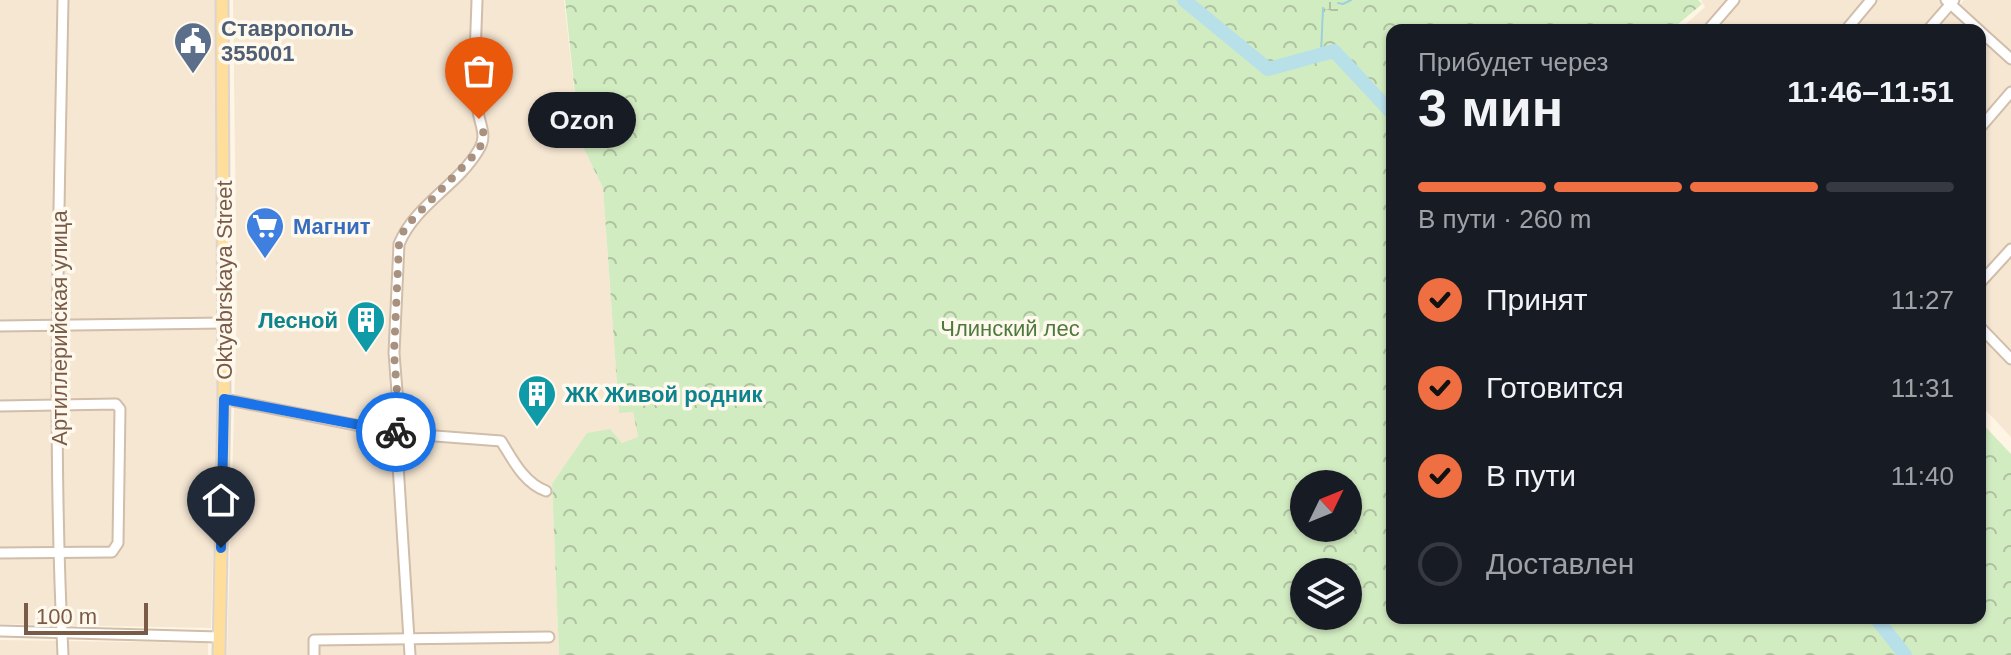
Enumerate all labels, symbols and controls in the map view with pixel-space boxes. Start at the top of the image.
place label: Ставрополь 355001 [221,16,354,66]
public building icon: Ставрополь 355001 [172,20,214,75]
pin [445,37,513,119]
text: Прибудет через [1418,47,1608,77]
icon: bag [457,49,501,93]
text: 11:46–11:51 [1787,75,1954,108]
text: 3 мин [1418,79,1563,137]
callout: Ozon [527,91,635,147]
text: Ozon [550,105,615,135]
street label: Oktyabrskaya Street [212,180,237,380]
text: В пути · 260 m [1418,204,1591,234]
supermarket icon: Магнит [244,205,286,260]
street label: Артиллерийская улица [47,210,72,446]
place label: Магнит [293,214,371,239]
icon: check [1418,278,1462,322]
text: Принят [1486,283,1588,316]
text: 11:27 [1891,285,1954,315]
building icon: Лесной [345,299,387,354]
place label: Лесной [258,308,338,333]
park label: Члинский лес [940,316,1080,341]
icon: check [1418,366,1462,410]
text: Готовится [1486,371,1624,404]
building icon: ЖК Живой родник [516,373,558,428]
text: 11:31 [1891,373,1954,403]
place label: ЖК Живой родник [564,382,764,407]
courier [356,392,436,472]
icon: bike [374,410,418,454]
icon: check [1418,454,1462,498]
text: В пути [1486,459,1576,492]
text: 11:40 [1891,461,1954,491]
pin [187,466,255,548]
north arrow [1290,470,1362,542]
map controls [1290,470,1362,630]
icon: home [199,478,243,522]
text: Доставлен [1486,547,1634,580]
button: layers [1290,558,1362,630]
scale bar [24,599,148,635]
text: 100 m [36,604,97,629]

